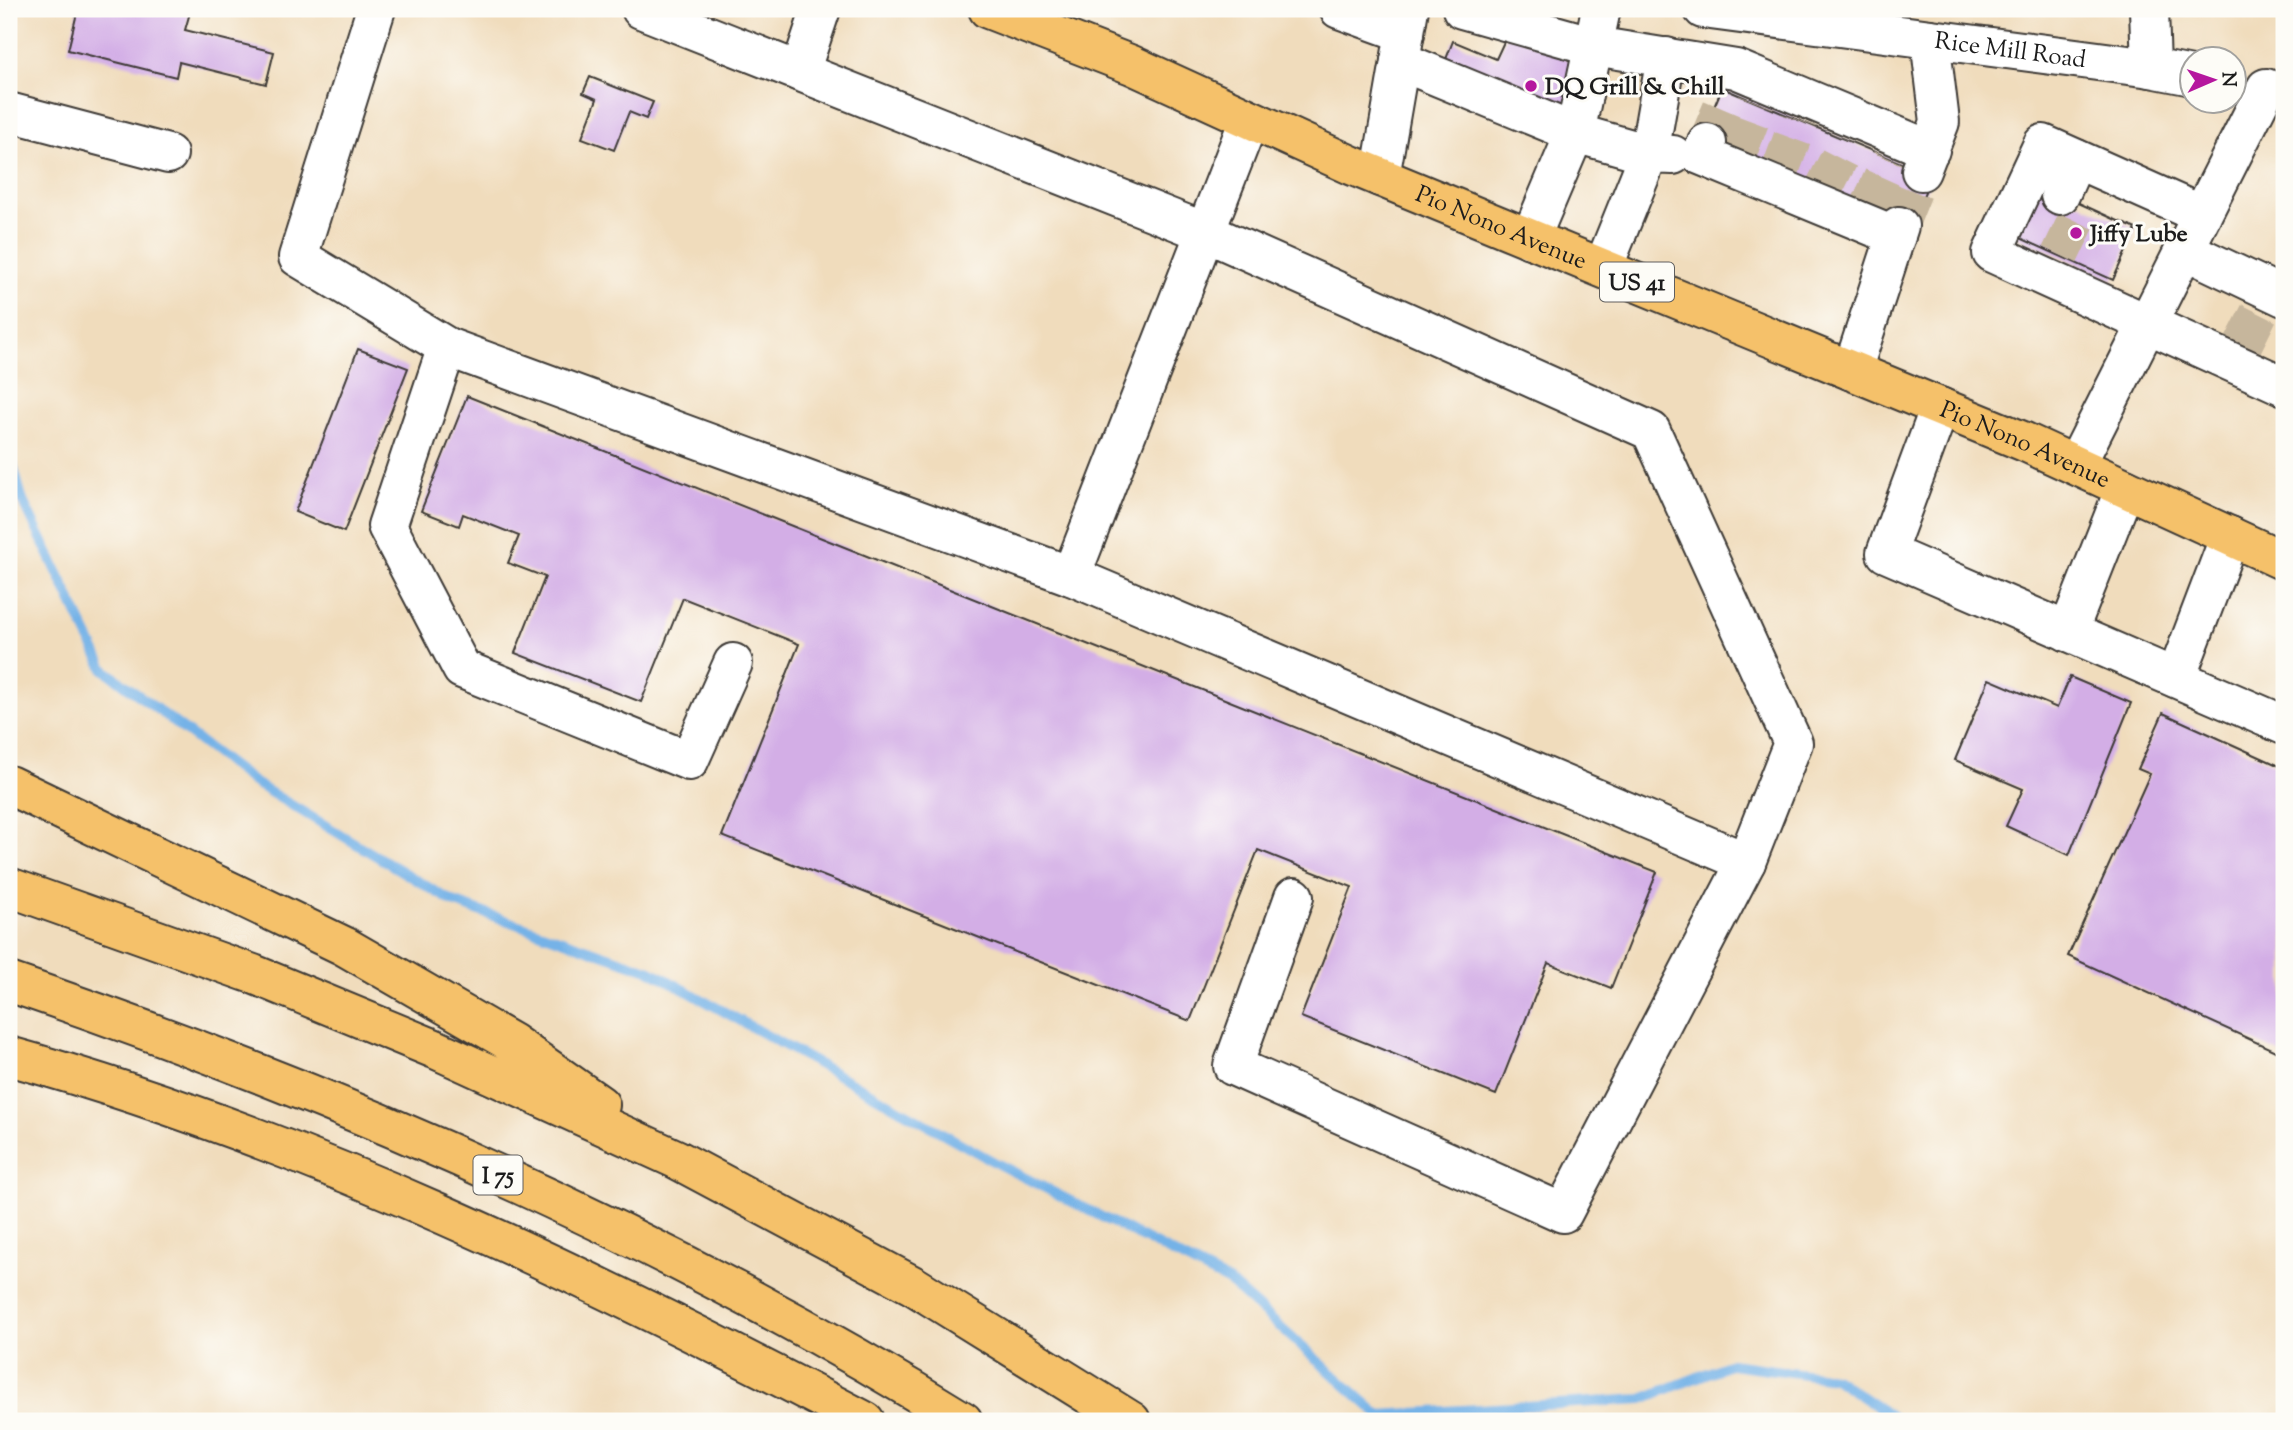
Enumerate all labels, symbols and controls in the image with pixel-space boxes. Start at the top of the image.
street label: Rice Mill Road [1932,25,2088,78]
north arrow [2178,46,2248,116]
place label: DQ Grill & Chill [1545,71,1725,105]
text: N [2214,71,2241,88]
marker: DQ Grill & Chill [1523,78,1539,94]
street label: Pio Nono Avenue [1410,178,1592,279]
place label: Jiffy Lube [2088,218,2188,252]
marker: Jiffy Lube [2068,225,2084,241]
road number: US 41 [1600,262,1674,302]
street label: Pio Nono Avenue [1934,394,2115,498]
road number: I 75 [474,1156,522,1194]

